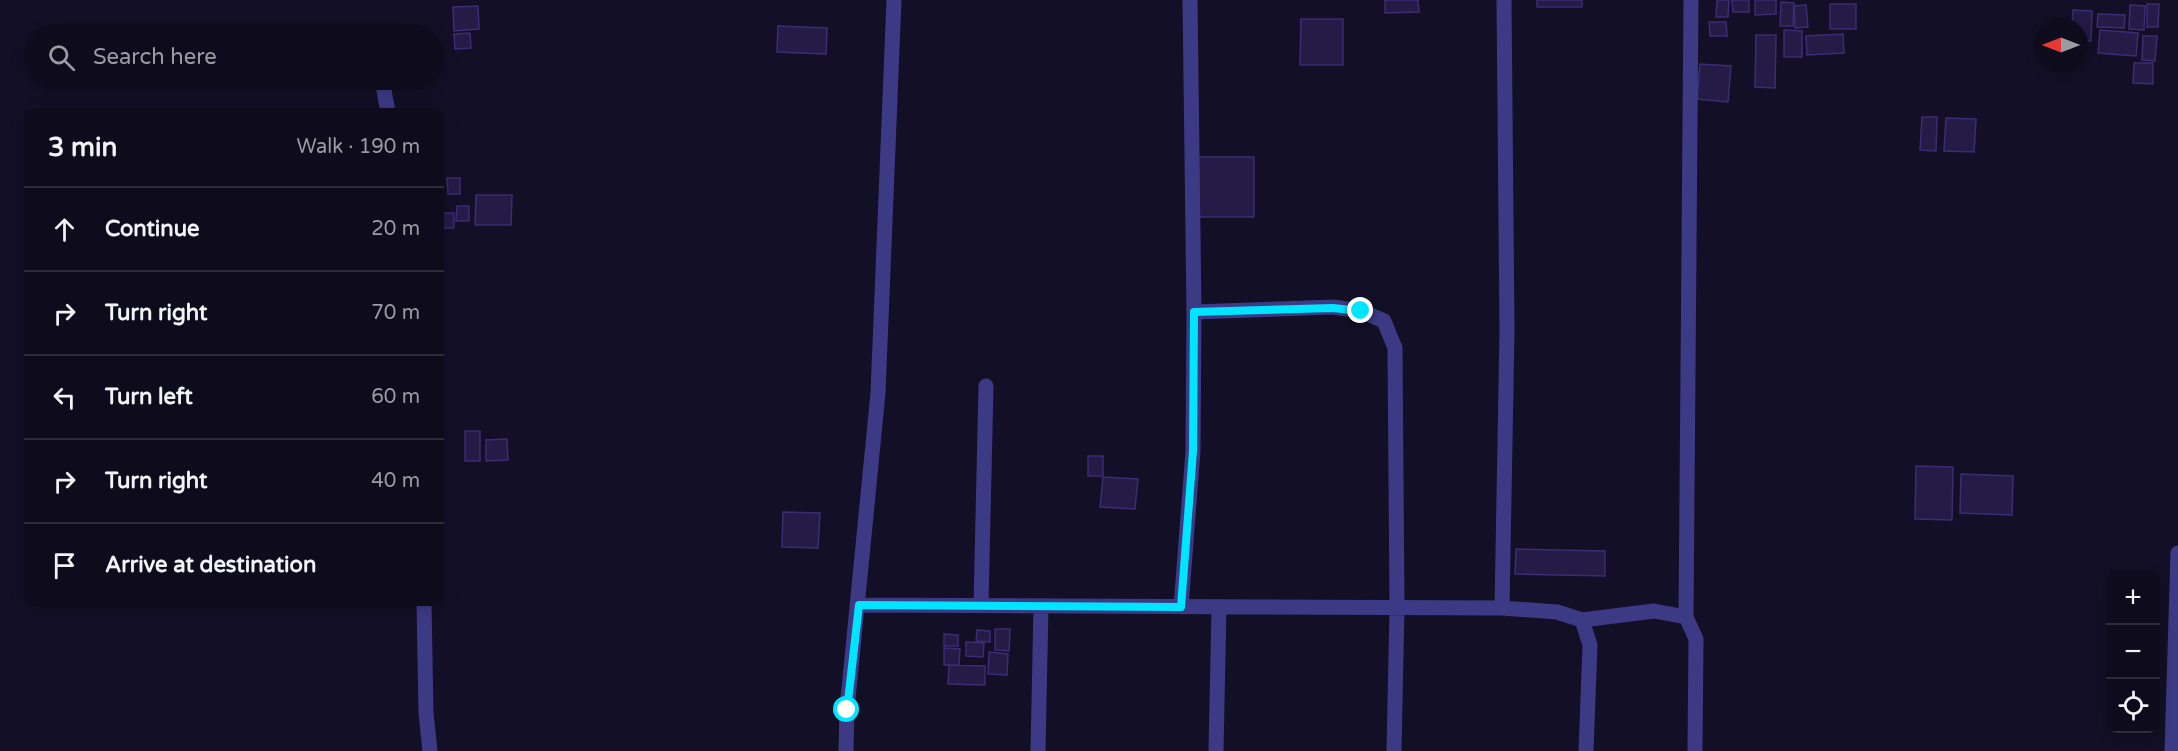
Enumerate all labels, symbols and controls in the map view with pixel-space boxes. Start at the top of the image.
north arrow [2034,18,2088,72]
search box [24,24,444,90]
icon: search [45,41,78,74]
text: Search here [93,44,217,70]
text: 3 min [48,132,117,163]
text: Walk · 190 m [297,135,420,159]
icon: ahead [48,213,81,246]
text: Continue [105,216,200,242]
text: 20 m [371,217,420,241]
icon: right [48,297,81,330]
route end [1347,297,1373,323]
text: Turn right [105,300,207,326]
text: 70 m [371,301,420,325]
icon: left [48,381,81,414]
text: Turn left [105,384,193,410]
text: 60 m [371,385,420,409]
icon: right [48,465,81,498]
text: Turn right [105,468,207,494]
text: 40 m [371,469,420,493]
icon: arrive [48,549,81,582]
text: Arrive at destination [105,552,316,578]
map controls [2106,571,2160,733]
button: + [2106,571,2160,625]
button: − [2106,625,2160,679]
button: locate [2106,679,2160,733]
route start [833,696,859,722]

